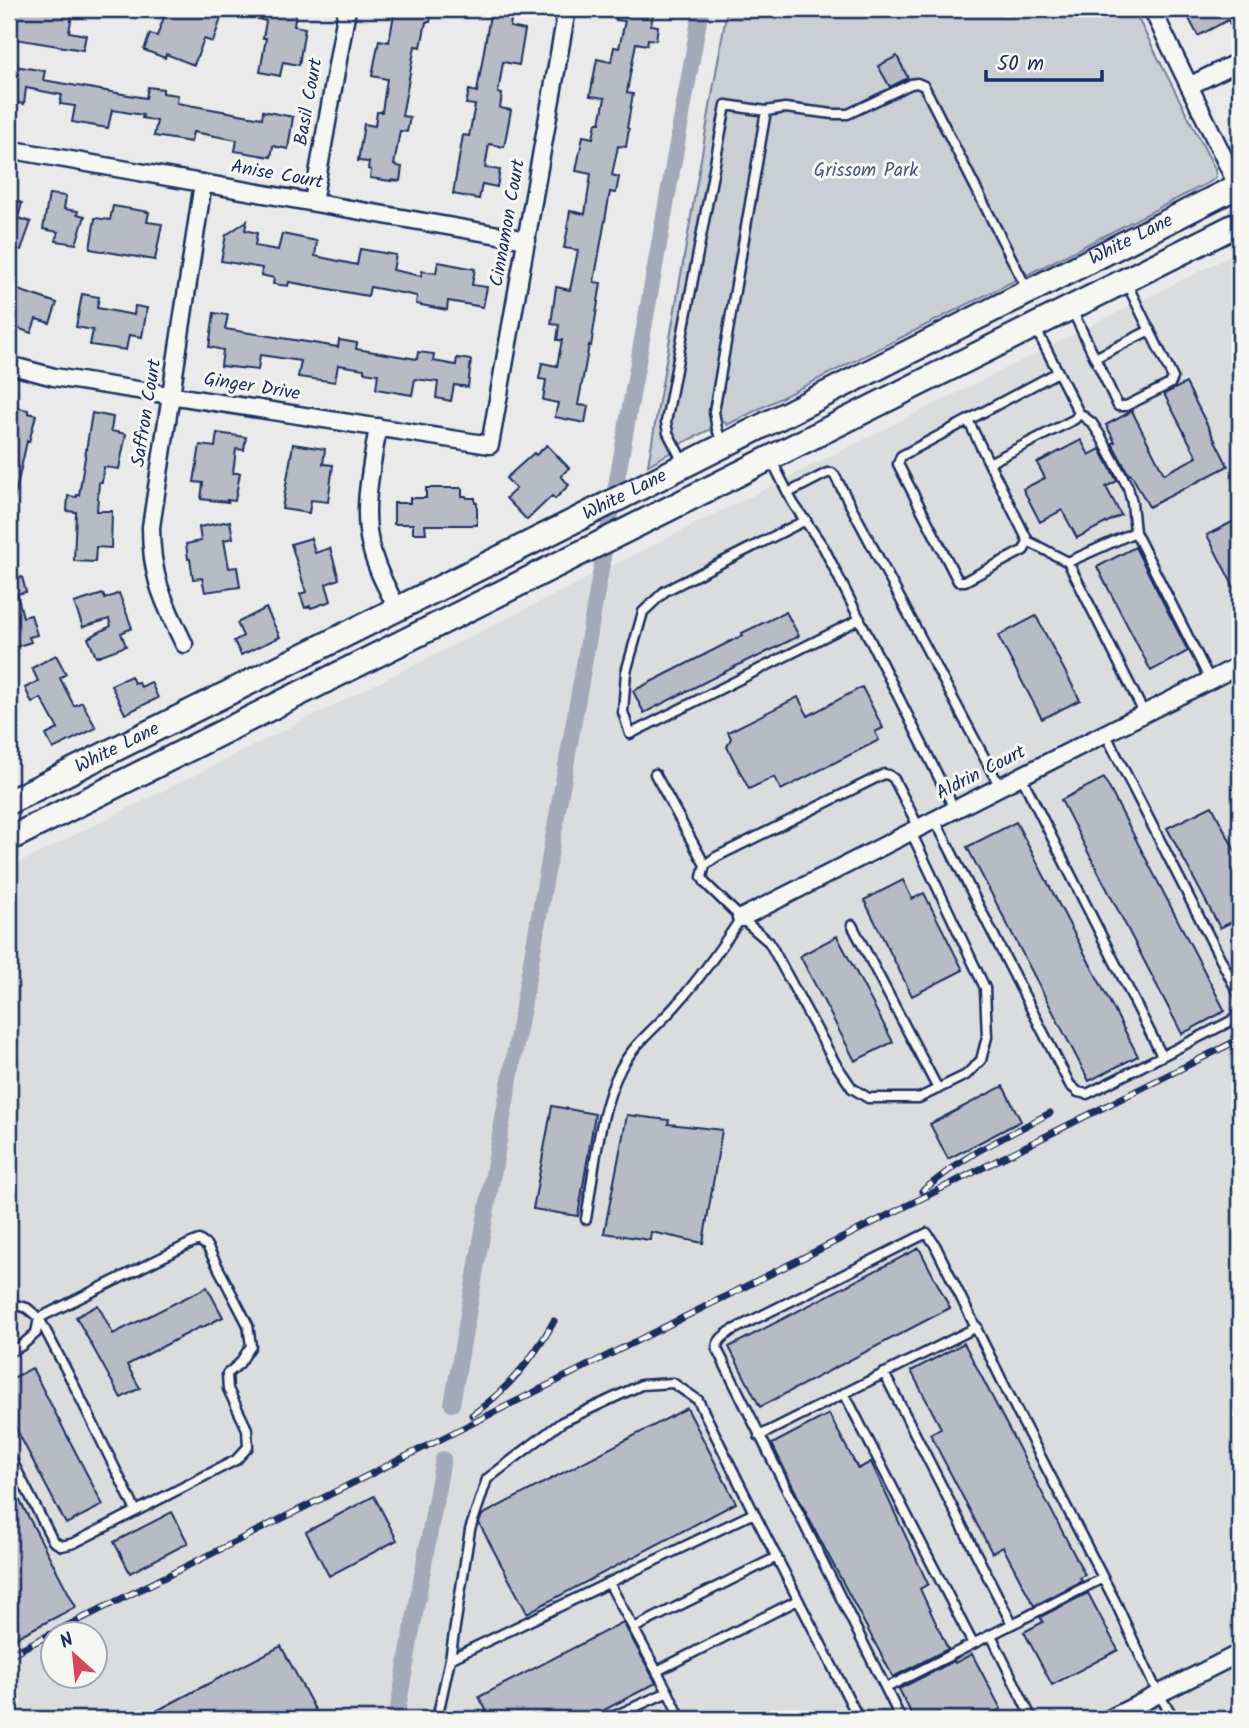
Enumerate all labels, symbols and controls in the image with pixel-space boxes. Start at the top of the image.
scale bar [986,38,1102,82]
text: 50 m [997,48,1044,81]
street label: Basil Court [287,55,332,148]
street label: Anise Court [228,152,326,198]
street label: Cinnamon Court [482,156,534,289]
park label: Grissom Park [814,156,918,186]
street label: White Lane [1084,206,1179,274]
street label: Saffron Court [124,356,170,469]
street label: Ginger Drive [202,365,303,410]
street label: White Lane [577,461,673,529]
street label: White Lane [70,714,165,782]
street label: Aldrin Court [931,737,1032,808]
north arrow [38,1620,108,1690]
text: N [55,1626,79,1658]

